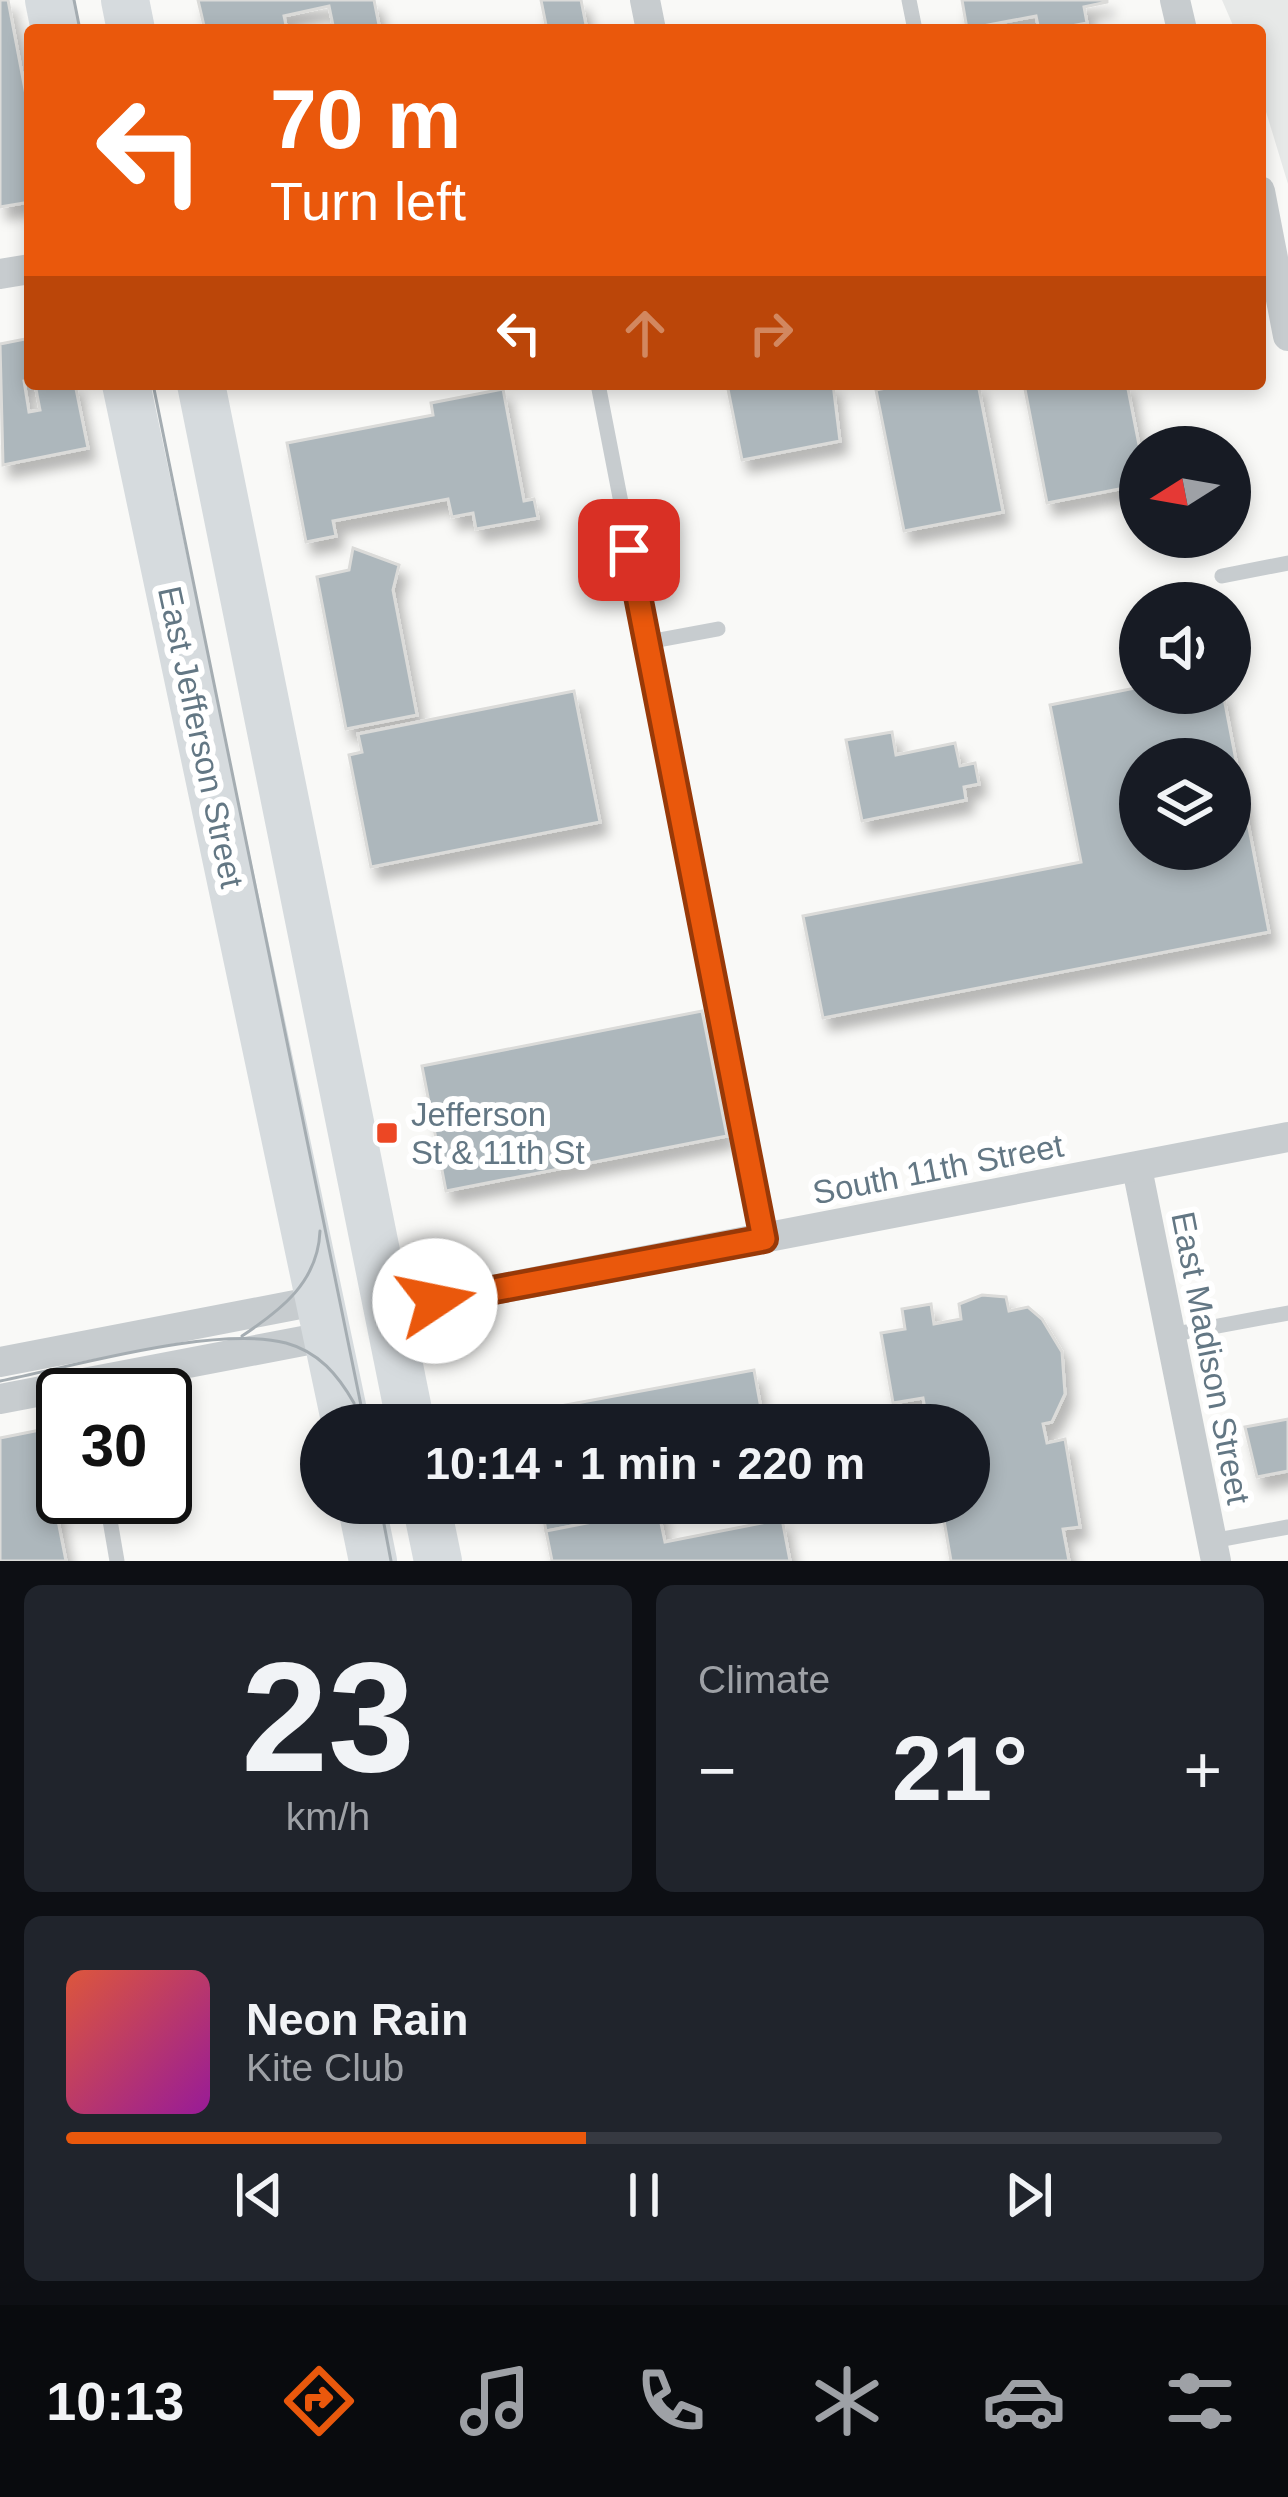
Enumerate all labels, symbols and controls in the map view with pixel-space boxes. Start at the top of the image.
icon: left [72,72,228,228]
text: 70 m [270,72,461,166]
text: Turn left [270,171,466,231]
icon: left [486,300,552,366]
icon: ahead [612,300,678,366]
icon: right [738,300,804,366]
north arrow [1119,426,1251,558]
map controls [1119,426,1251,870]
pin [578,499,680,601]
icon: arrive [596,517,662,583]
button: sound [1119,582,1251,714]
street label: East Jefferson Street [151,583,251,891]
button: layers [1119,738,1251,870]
place label: Jefferson St & 11th St [411,1096,585,1171]
marker: Jefferson St & 11th St [374,1120,400,1146]
street label: South 11th Street [810,1127,1066,1211]
street label: East Madison Street [1164,1209,1258,1507]
position arrow [372,1238,498,1364]
speed limit sign: 30 [36,1368,192,1524]
text: 10:14 · 1 min · 220 m [425,1438,865,1489]
text: 23 [241,1630,415,1804]
text: Climate [698,1658,830,1701]
text: 21° [892,1719,1028,1819]
text: − [698,1733,737,1807]
text: + [1183,1733,1222,1807]
text: km/h [286,1795,370,1838]
text: Neon Rain [246,1994,469,2045]
text: Kite Club [246,2046,404,2089]
icon: previous [226,2162,292,2228]
icon: pause [611,2162,677,2228]
icon: next [996,2162,1062,2228]
icon: directions [277,2359,361,2443]
icon: music [453,2359,537,2443]
icon: phone [629,2359,713,2443]
icon: climate [805,2359,889,2443]
icon: car [982,2359,1066,2443]
icon: filters [1158,2359,1242,2443]
text: 10:13 [46,2371,184,2431]

